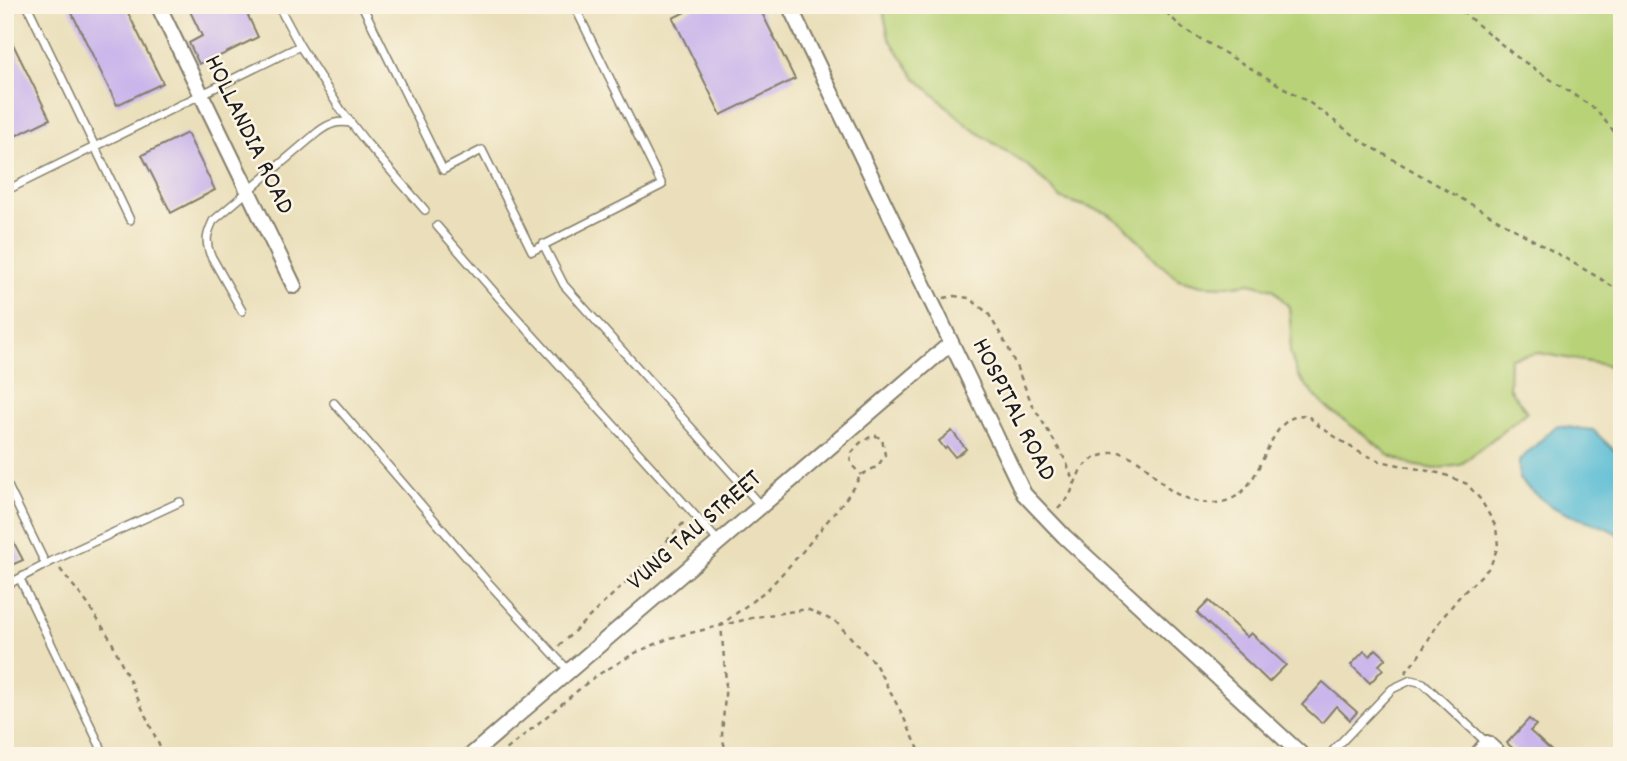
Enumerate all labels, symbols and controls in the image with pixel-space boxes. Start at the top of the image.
street label: HOLLANDIA ROAD [193,49,303,221]
street label: HOSPITAL ROAD [961,332,1065,488]
street label: VUNG TAU STREET [619,461,771,600]

